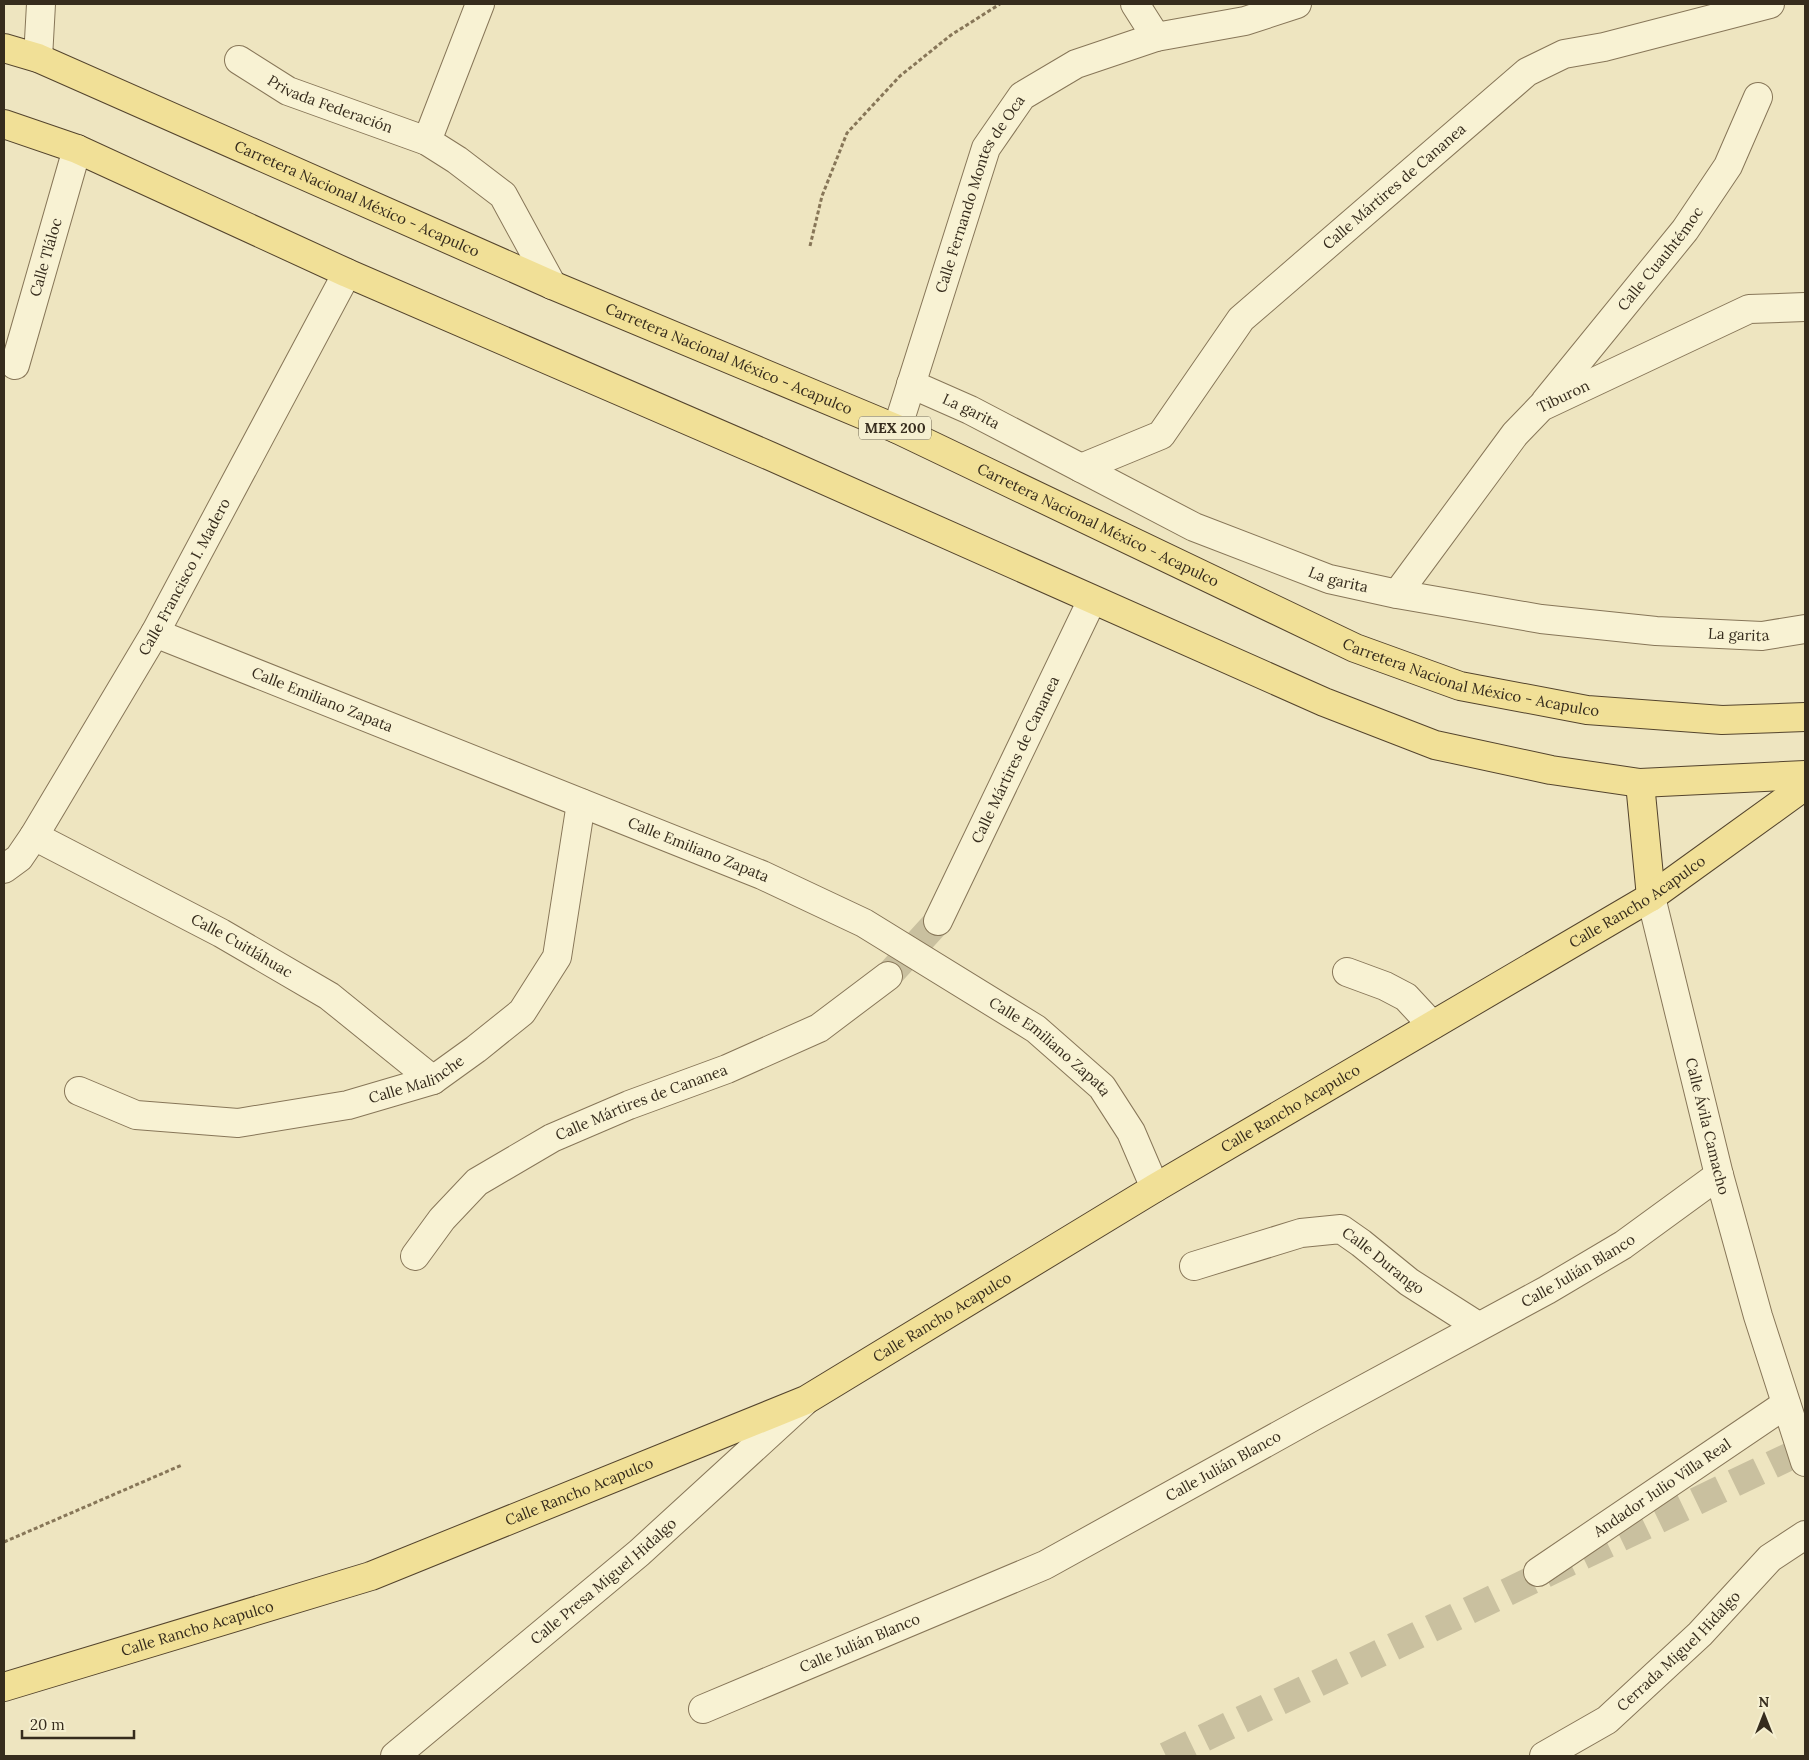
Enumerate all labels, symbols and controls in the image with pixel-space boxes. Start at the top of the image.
street label: Privada Federación [264,70,395,137]
street label: Calle Fernando Montes de Oca [931,91,1029,295]
street label: Calle Mártires de Cananea [1318,119,1470,253]
street label: Carretera Nacional México - Acapulco [232,136,483,261]
street label: Calle Cuauhtémoc [1613,203,1707,314]
street label: Calle Tláloc [25,216,66,299]
street label: Carretera Nacional México - Acapulco [603,298,856,418]
street label: Tiburon [1534,376,1592,417]
street label: La garita [940,389,1003,433]
road number: MEX 200 [859,416,931,439]
street label: Carretera Nacional México - Acapulco [974,459,1222,591]
street label: Calle Francisco I. Madero [134,494,234,659]
street label: La garita [1306,562,1370,596]
street label: La garita [1708,623,1771,645]
street label: Carretera Nacional México - Acapulco [1340,633,1600,720]
street label: Calle Emiliano Zapata [249,663,396,736]
street label: Calle Mártires de Cananea [967,672,1063,846]
street label: Calle Emiliano Zapata [625,812,773,886]
street label: Calle Rancho Acapulco [1566,851,1709,952]
street label: Calle Cuitláhuac [188,909,296,982]
street label: Calle Emiliano Zapata [986,992,1116,1100]
street label: Calle Malinche [366,1051,468,1107]
street label: Calle Ávila Camacho [1682,1056,1734,1197]
street label: Calle Mártires de Cananea [552,1060,730,1144]
street label: Calle Rancho Acapulco [1217,1060,1363,1156]
street label: Calle Durango [1339,1223,1428,1298]
street label: Calle Julián Blanco [1518,1229,1639,1311]
street label: Calle Rancho Acapulco [869,1268,1015,1366]
street label: Calle Julián Blanco [1162,1426,1284,1505]
street label: Andador Julio Villa Real [1589,1434,1734,1541]
street label: Calle Rancho Acapulco [502,1453,656,1530]
street label: Calle Presa Miguel Hidalgo [526,1513,680,1648]
street label: Cerrada Miguel Hidalgo [1613,1586,1744,1715]
street label: Calle Rancho Acapulco [119,1596,276,1660]
street label: Calle Julián Blanco [796,1609,923,1676]
north arrow [1739,1690,1789,1740]
text: N [1759,1693,1770,1711]
scale bar [22,1708,135,1740]
text: 20 m [30,1715,65,1734]

